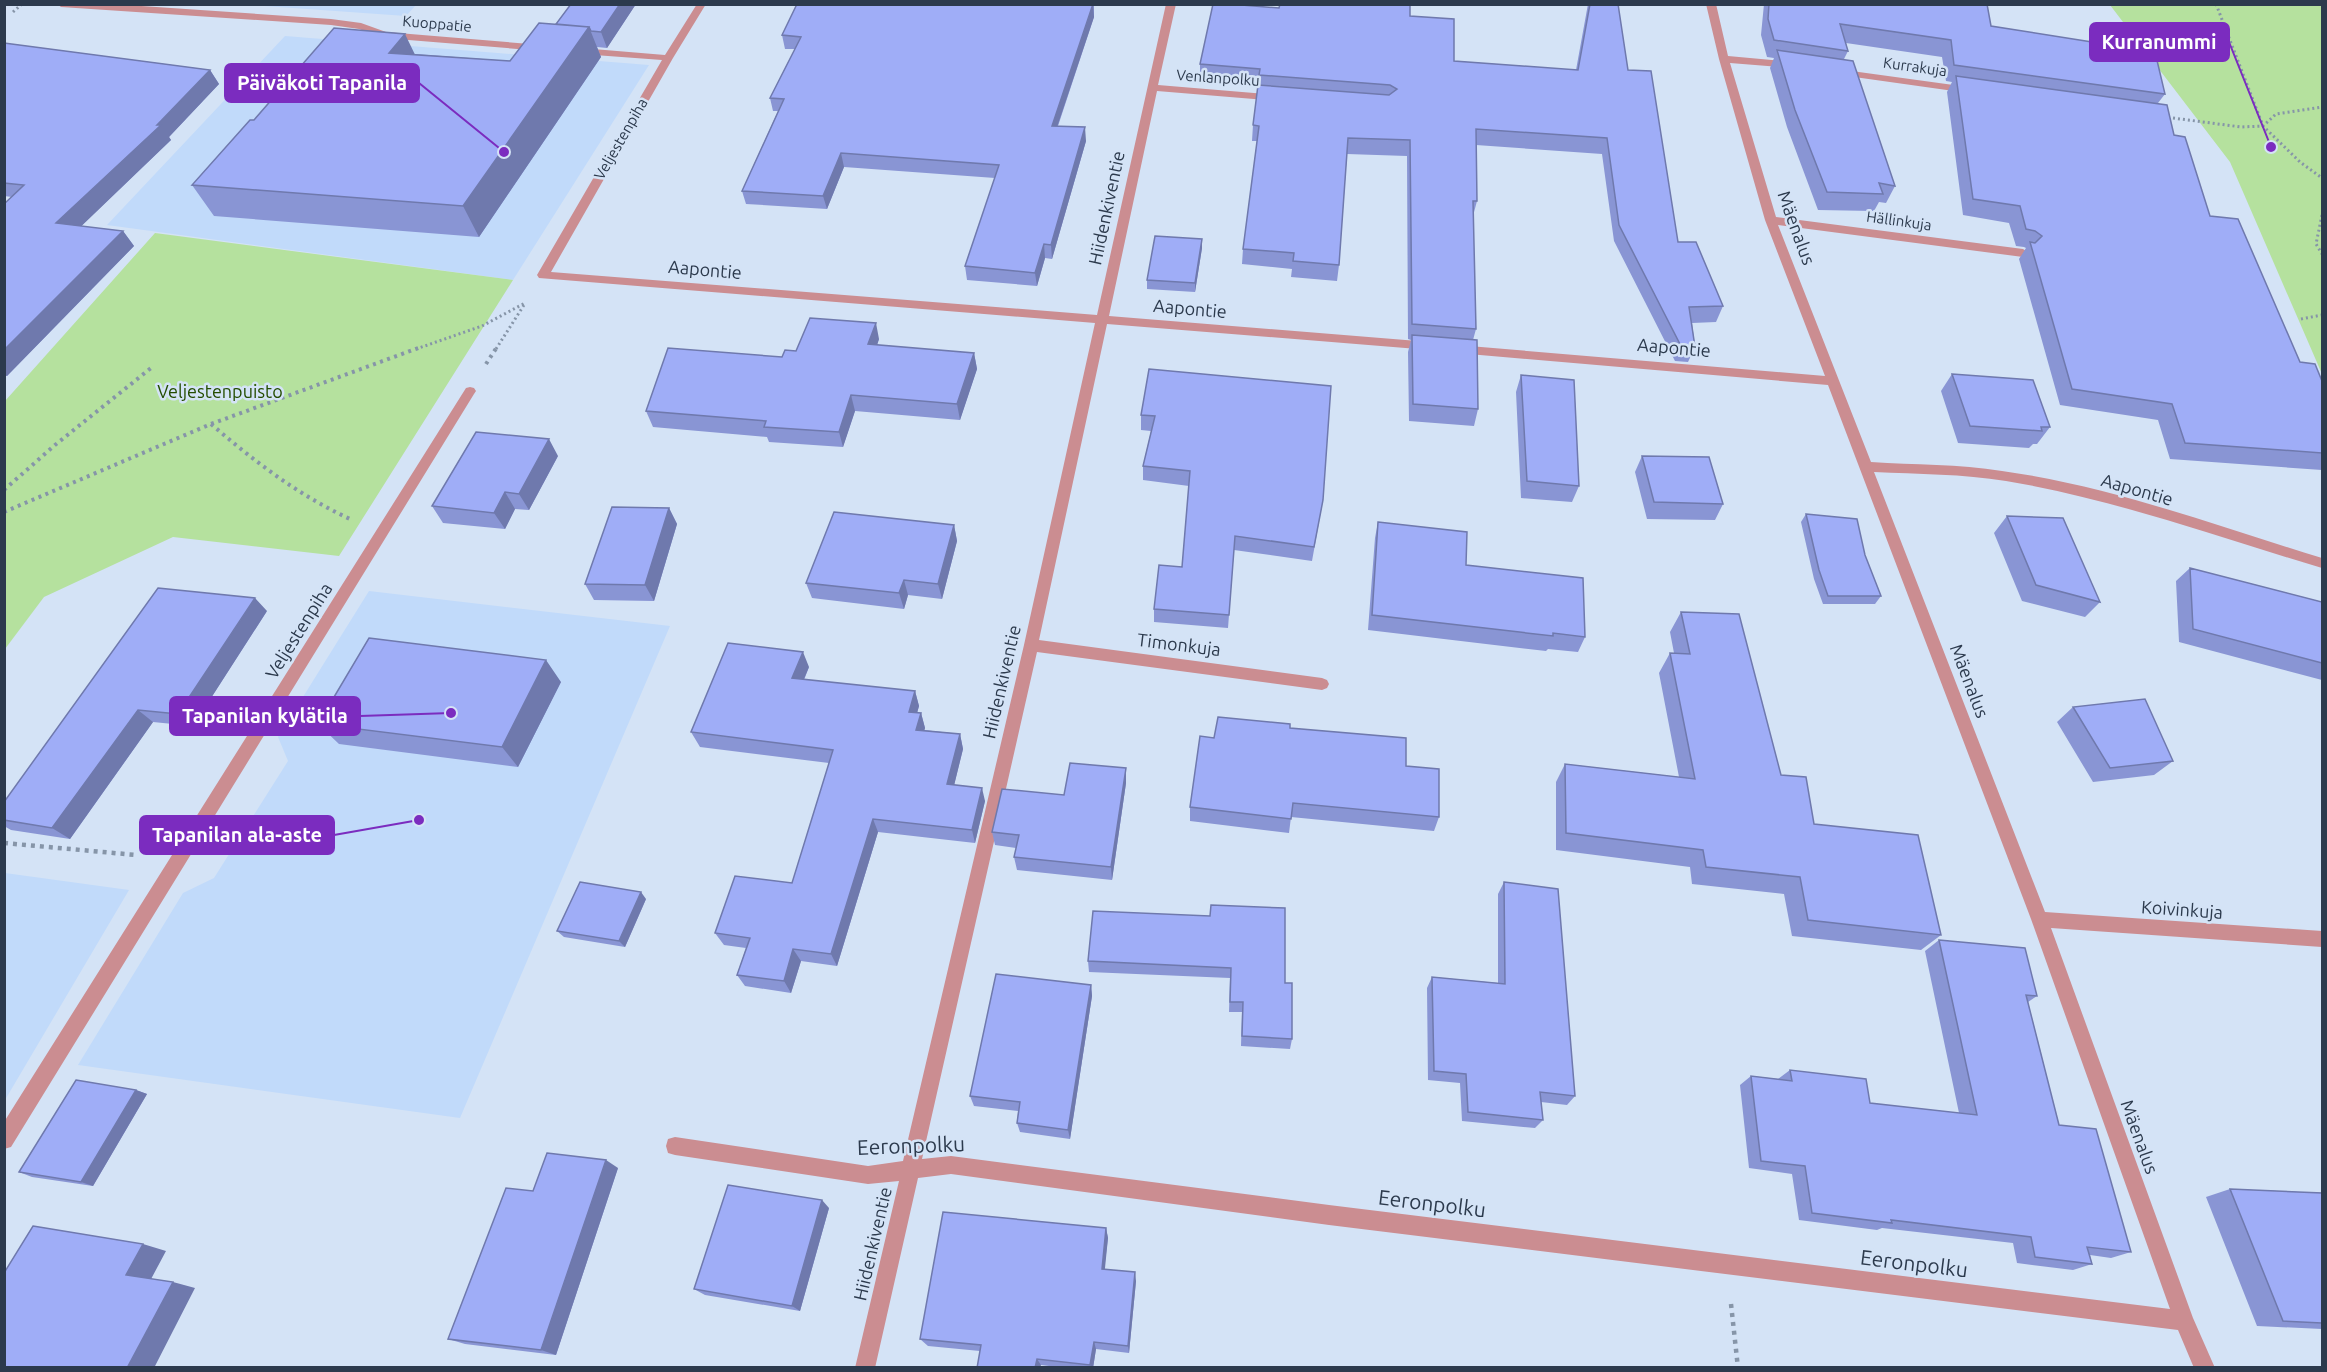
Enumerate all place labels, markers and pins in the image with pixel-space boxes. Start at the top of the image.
callout: Kurranummi [2090,23,2229,61]
callout: Päiväkoti Tapanila [225,64,419,102]
callout: Tapanilan kylätila [170,697,360,735]
callout: Tapanilan ala-aste [140,816,334,854]

